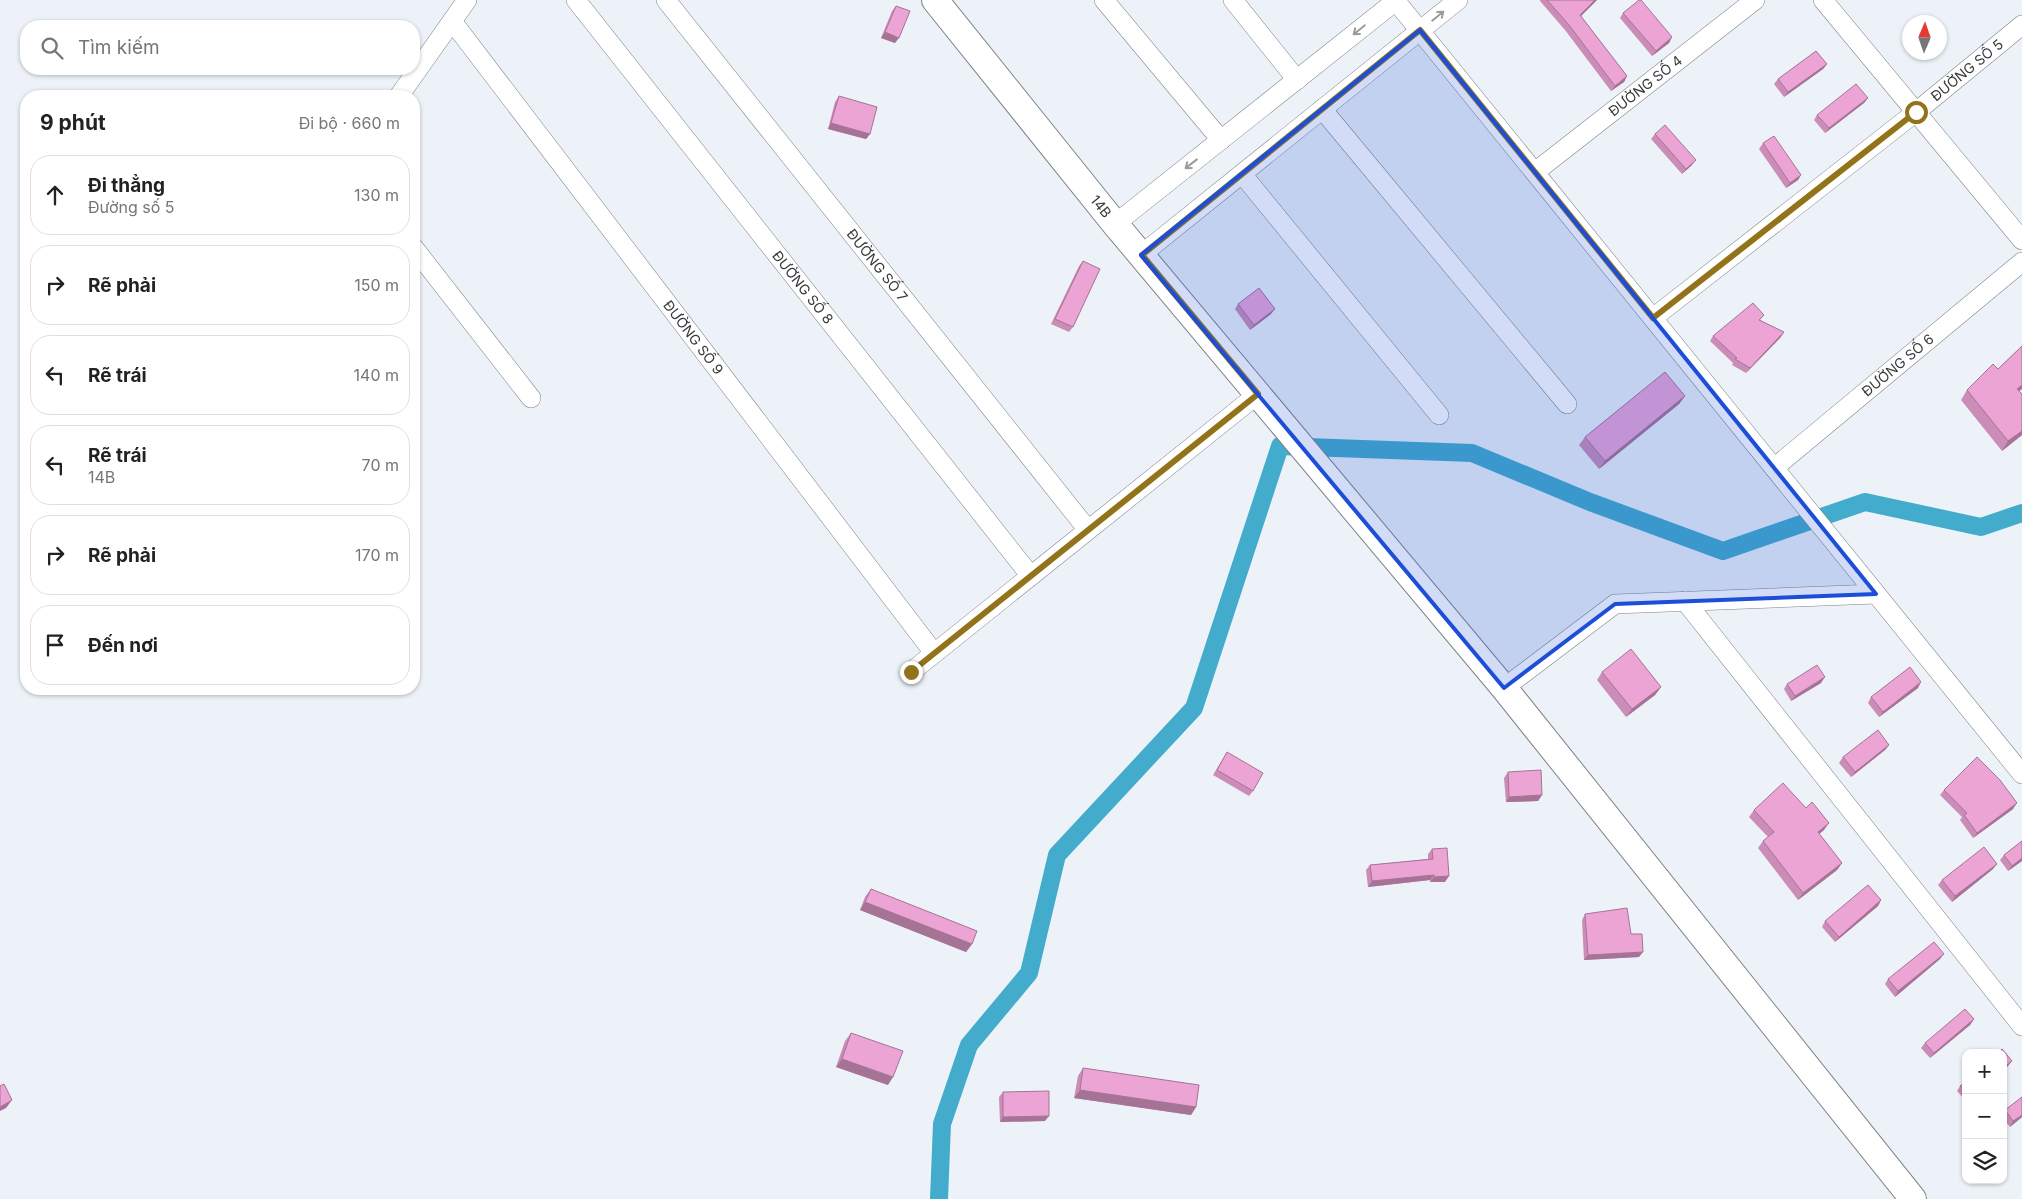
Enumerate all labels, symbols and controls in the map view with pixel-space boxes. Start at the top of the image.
one-way arrow [1431,10,1444,21]
north arrow [1902,15,1947,60]
search box [20,20,420,75]
one-way arrow [1353,25,1366,36]
icon: search [38,34,66,62]
street label: ĐƯỜNG SỐ 5 [1927,35,2006,104]
text: Tìm kiếm [78,36,160,59]
street label: ĐƯỜNG SỐ 4 [1605,51,1685,119]
route start [1905,101,1928,124]
text: 9 phút [40,110,106,135]
text: Đi bộ · 660 m [299,113,400,133]
one-way arrow [1185,159,1198,170]
text: Đi thẳng [88,174,165,197]
icon: ahead [41,181,69,209]
text: 130 m [354,185,399,205]
street label: 14B [1087,192,1116,221]
text: Đường số 5 [88,197,175,217]
street label: ĐƯỜNG SỐ 7 [844,225,912,305]
street label: ĐƯỜNG SỐ 8 [769,247,837,327]
icon: right [41,271,69,299]
text: Rẽ phải [88,274,156,297]
text: 150 m [354,275,399,295]
street label: ĐƯỜNG SỐ 9 [660,297,727,377]
street label: ĐƯỜNG SỐ 6 [1858,330,1937,400]
icon: left [41,361,69,389]
text: Rẽ trái [88,364,147,387]
text: 140 m [354,365,399,385]
text: Rẽ trái [88,444,147,467]
icon: left [41,451,69,479]
text: 70 m [362,455,399,475]
text: 14B [88,467,115,487]
icon: right [41,541,69,569]
text: Rẽ phải [88,544,156,567]
text: 170 m [355,545,399,565]
icon: arrive [41,631,69,659]
text: Đến nơi [88,634,158,657]
route end [900,661,923,684]
map controls [1962,1049,2007,1184]
button: + [1962,1049,2007,1094]
button: − [1962,1094,2007,1139]
button: layers [1962,1139,2007,1184]

